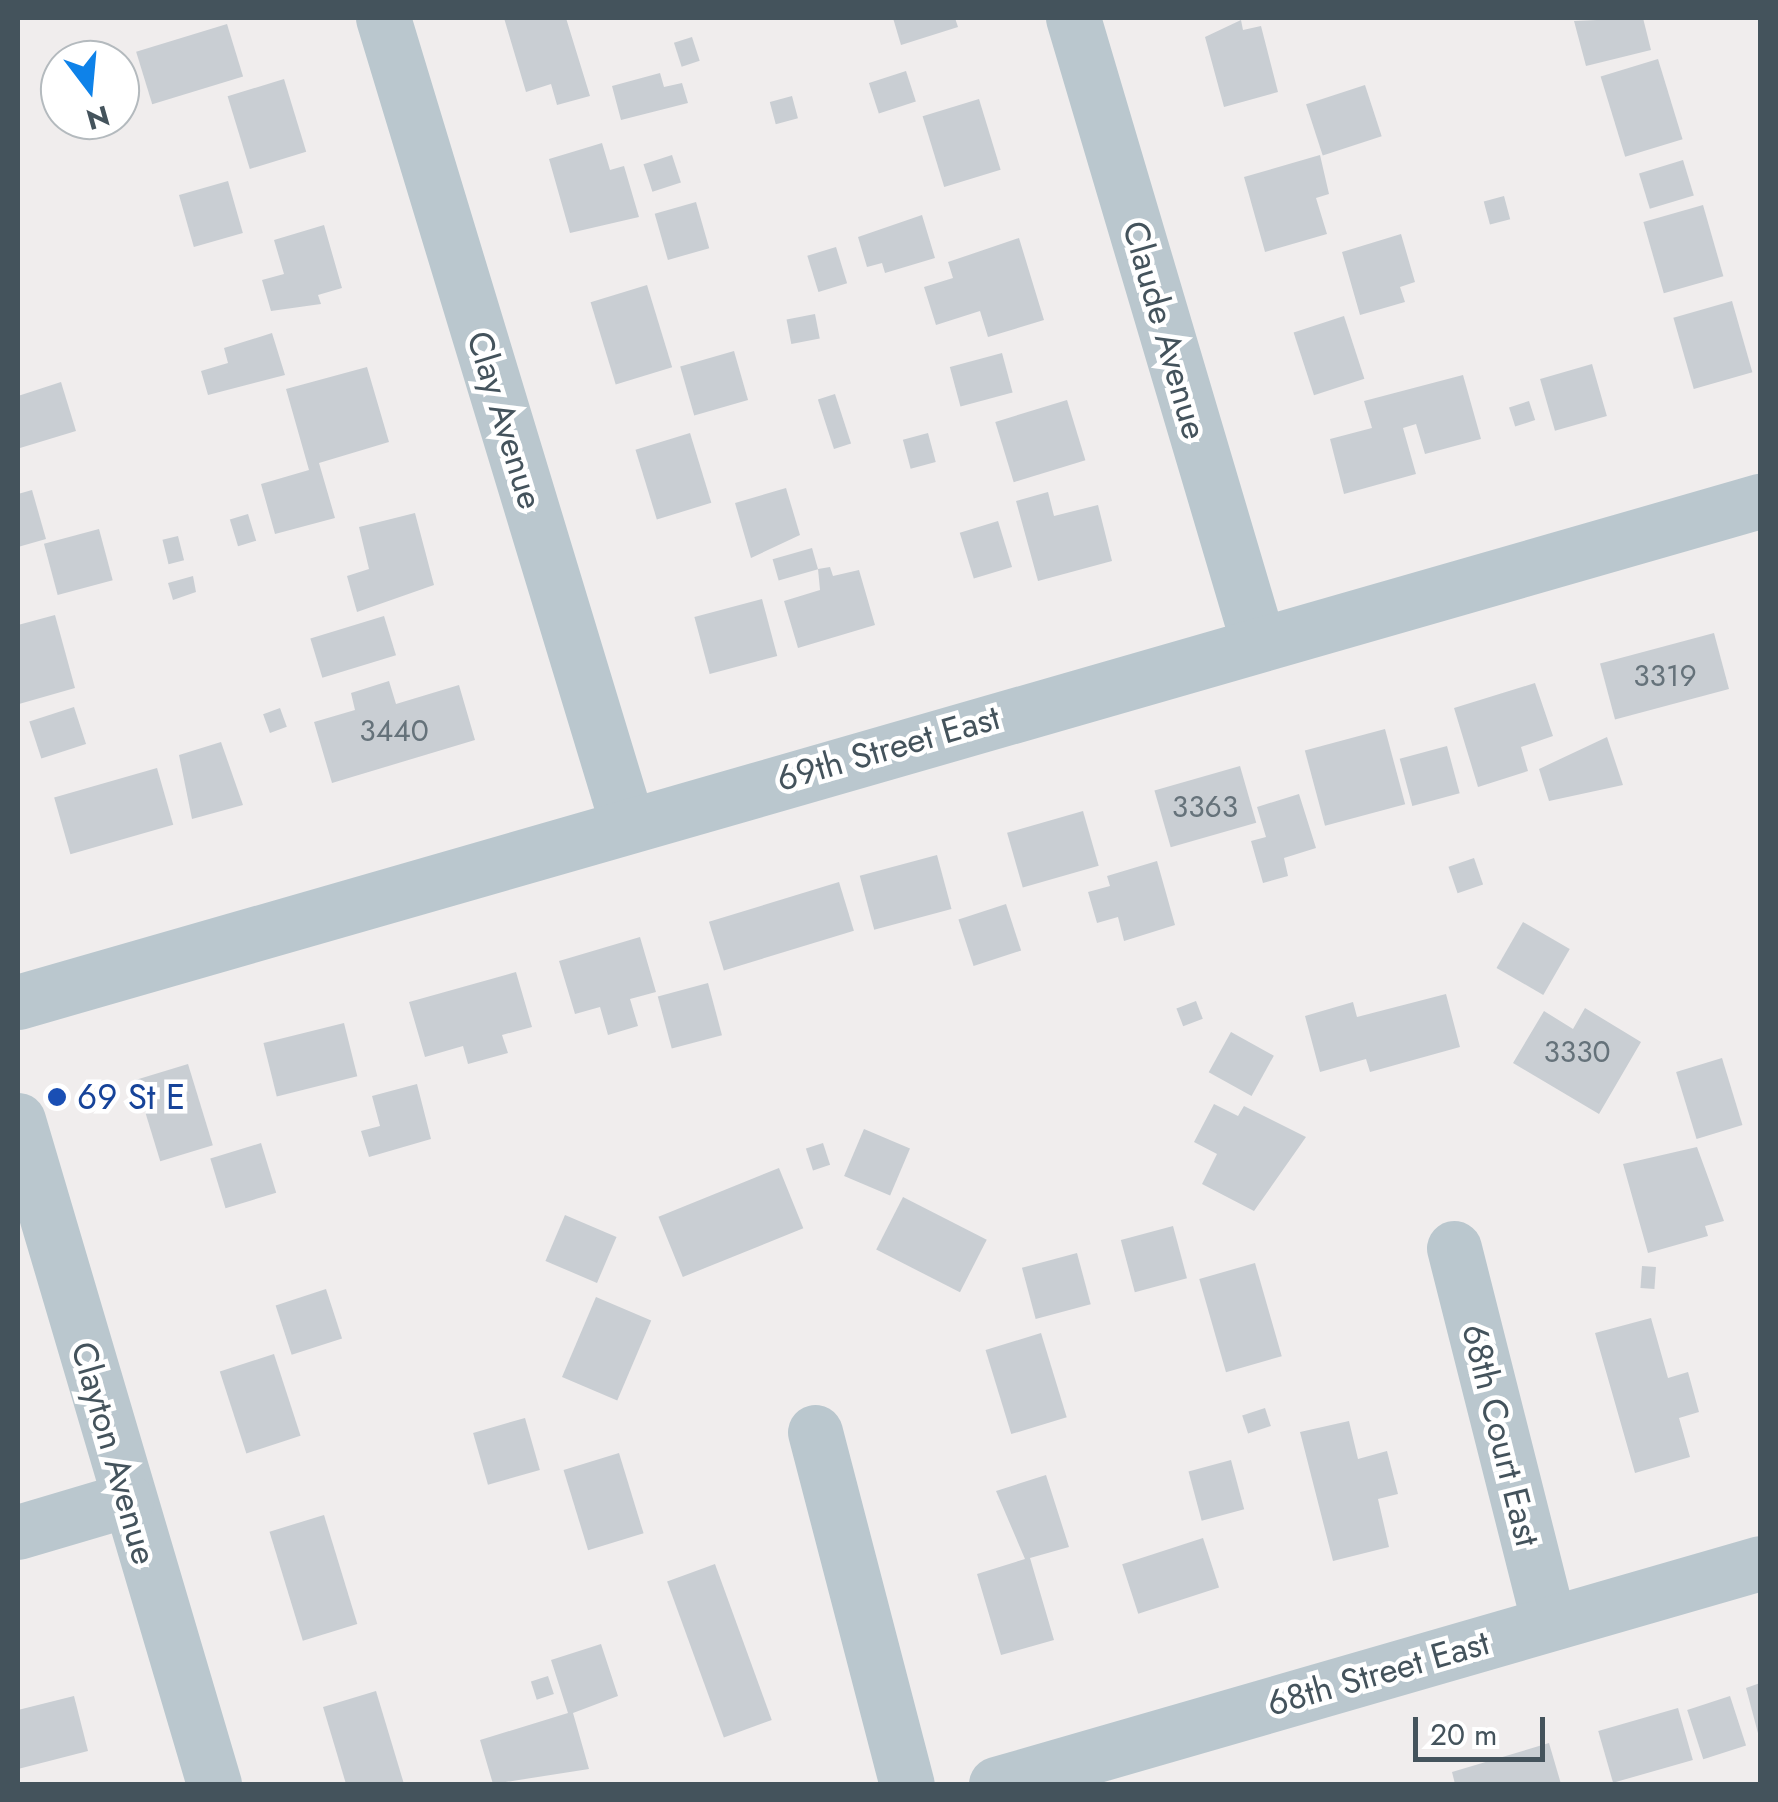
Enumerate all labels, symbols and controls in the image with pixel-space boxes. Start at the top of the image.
north arrow [40,40,140,140]
text: N [82,95,114,140]
street label: Claude Avenue [1114,216,1216,444]
street label: Clay Avenue [458,326,552,514]
house number: 3319 [1633,658,1697,694]
street label: 69th Street East [772,696,1004,800]
house number: 3440 [359,713,429,749]
house number: 3363 [1172,789,1238,825]
house number: 3330 [1543,1034,1611,1070]
place label: 69 St E [77,1076,185,1118]
marker: 69 St E [46,1086,68,1108]
street label: 68th Court East [1453,1320,1549,1550]
street label: Clayton Avenue [62,1337,166,1569]
street label: 68th Street East [1262,1621,1494,1725]
scale bar [1418,1697,1550,1759]
text: 20 m [1430,1713,1497,1756]

